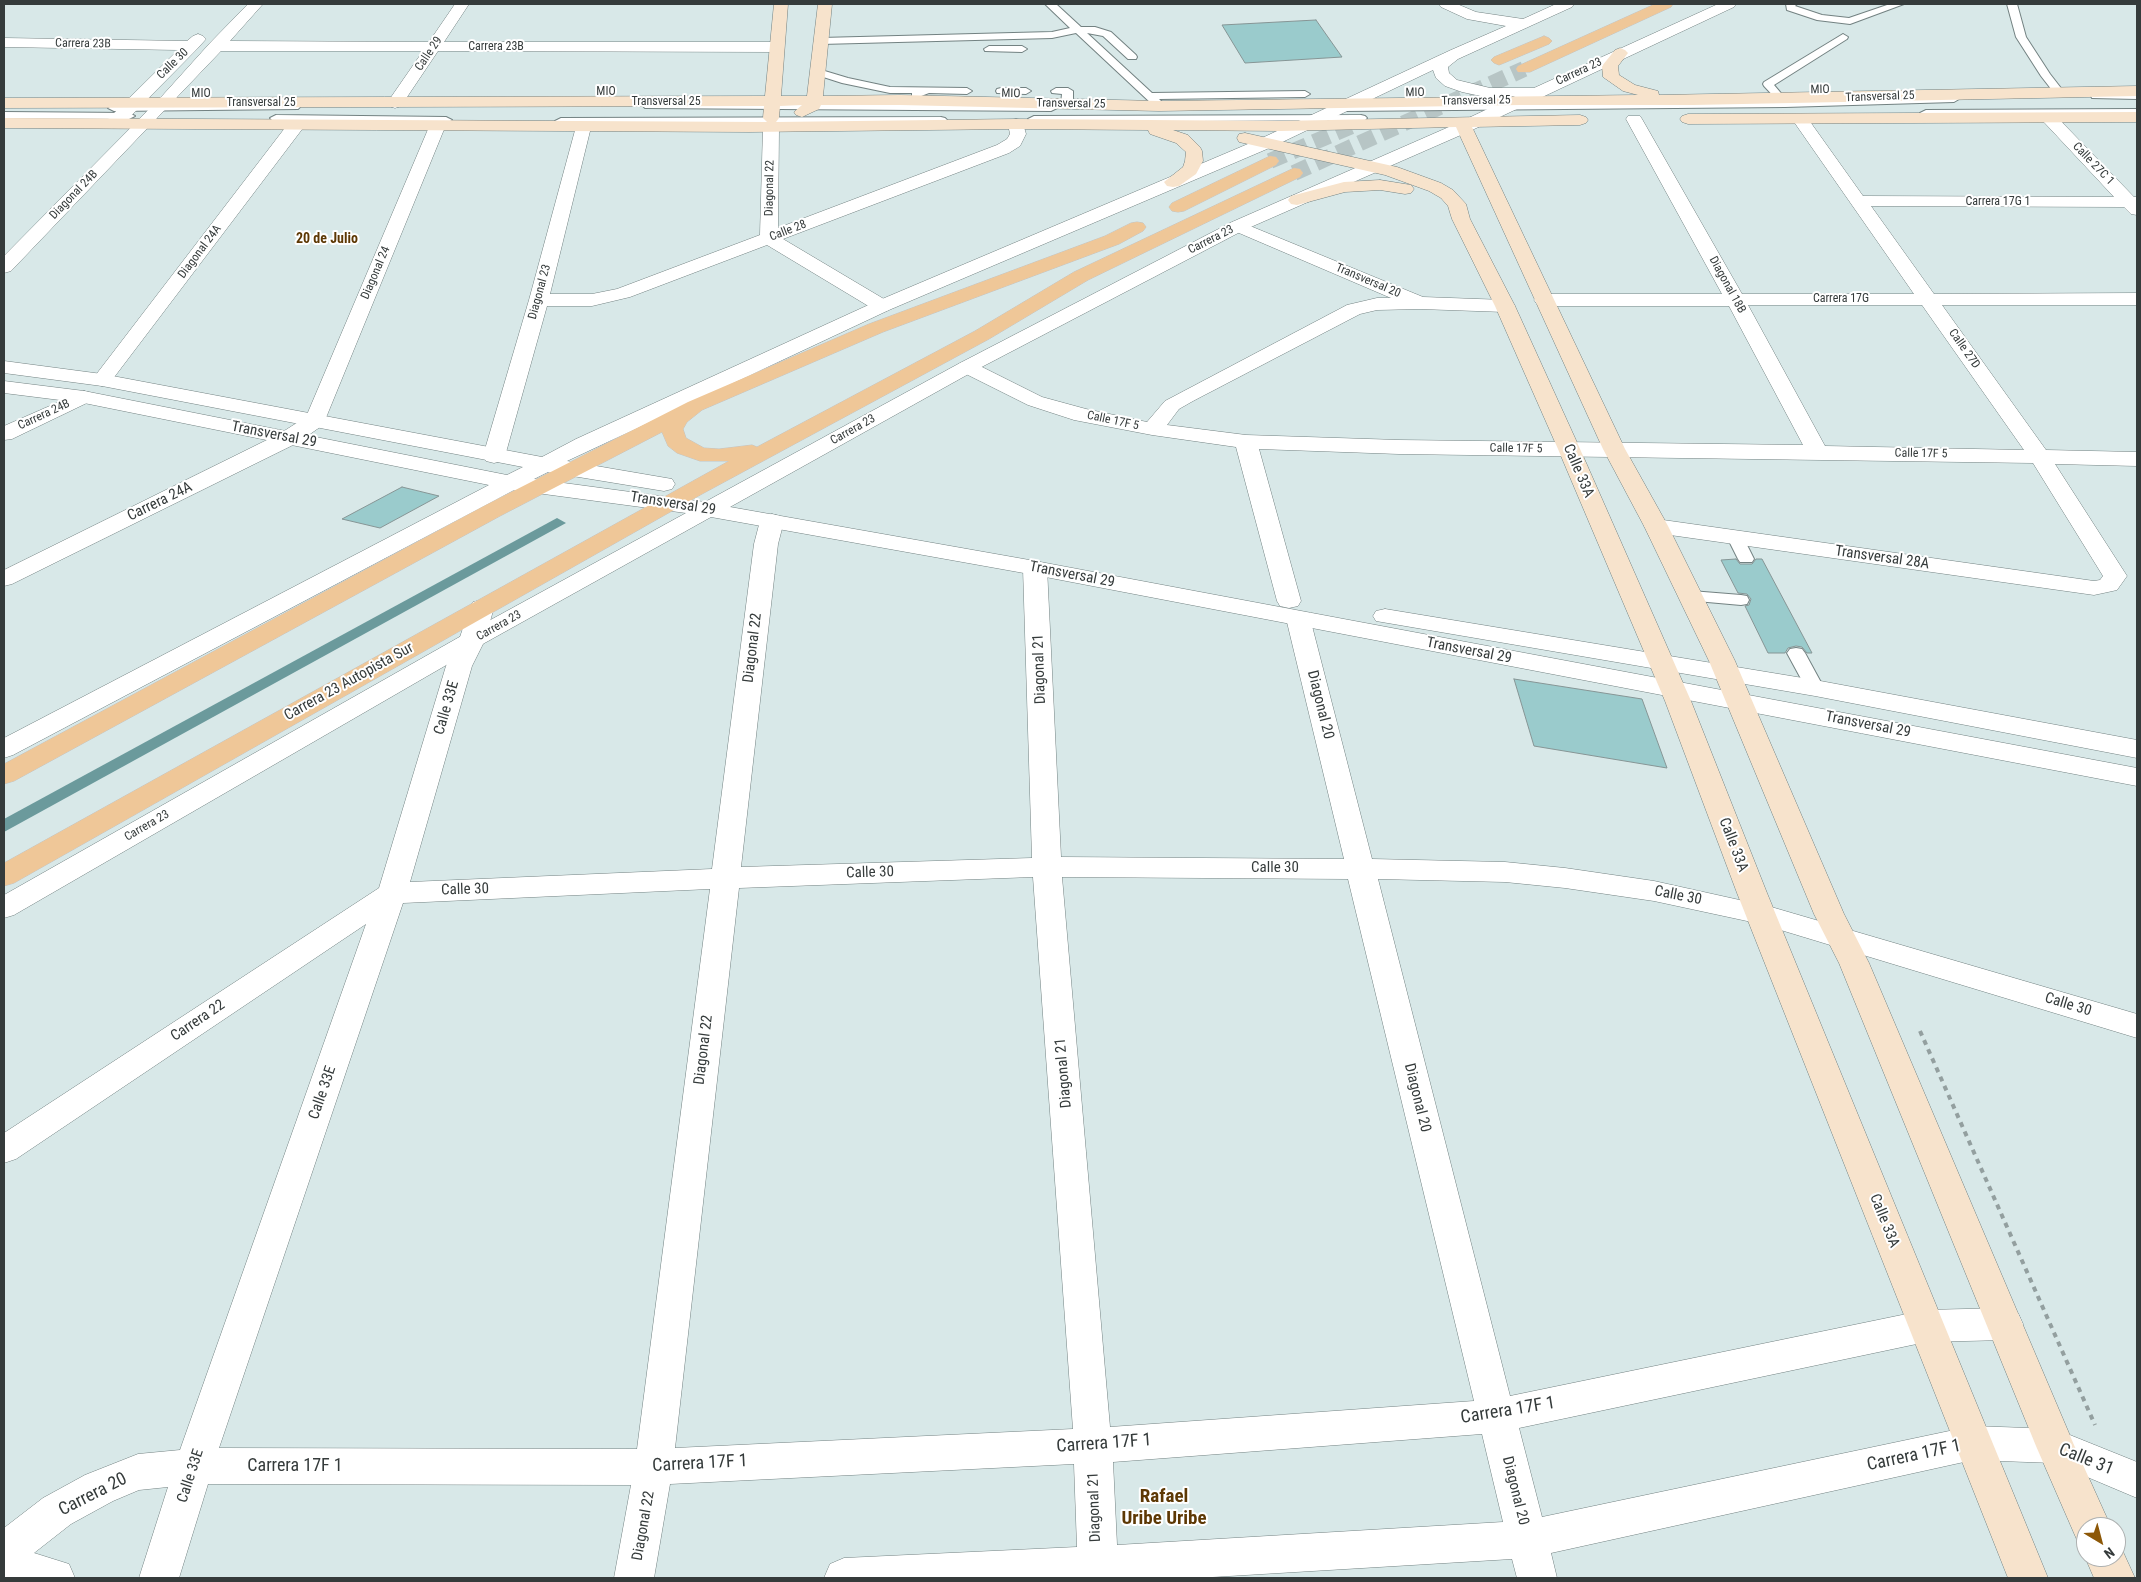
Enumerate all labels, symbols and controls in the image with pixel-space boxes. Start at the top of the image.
street label: Calle 29 [412,34,446,74]
street label: Carrera 23B [55,36,111,52]
street label: Carrera 23B [468,40,524,54]
street label: Calle 30 [154,46,192,82]
street label: Carrera 23 [1554,55,1604,89]
street label: MIO [1810,83,1830,97]
street label: MIO [596,85,616,99]
street label: MIO [1405,86,1425,100]
street label: MIO [191,87,211,101]
street label: MIO [1001,87,1021,101]
street label: Transversal 25 [1845,89,1915,105]
street label: Transversal 25 [1441,93,1511,109]
street label: Transversal 25 [631,95,701,109]
street label: Transversal 25 [226,96,296,110]
street label: Transversal 25 [1036,96,1106,112]
street label: Calle 27C 1 [2069,140,2117,188]
street label: Diagonal 22 [762,160,778,216]
street label: Diagonal 24B [47,167,101,223]
street label: Carrera 17G 1 [1966,195,2030,209]
street label: Calle 28 [768,217,808,245]
street label: Diagonal 24A [175,222,225,282]
street label: Carrera 23 [1186,222,1236,258]
district label: 20 de Julio [296,231,358,247]
street label: Diagonal 24 [358,244,394,302]
street label: Diagonal 18B [1705,254,1749,316]
street label: Transversal 20 [1333,261,1403,301]
street label: Diagonal 23 [526,263,554,321]
street label: Carrera 17G [1813,292,1869,306]
street label: Calle 27D [1945,326,1983,372]
street label: Carrera 24B [16,397,72,433]
street label: Calle 17F 5 [1086,408,1140,434]
street label: Carrera 23 [828,412,878,448]
street label: Transversal 29 [230,418,318,452]
street label: Calle 17F 5 [1490,441,1542,457]
street label: Calle 33A [1559,441,1597,501]
street label: Calle 17F 5 [1895,446,1947,462]
street label: Carrera 24A [125,479,195,525]
street label: Transversal 29 [629,488,717,520]
street label: Transversal 28A [1834,542,1930,574]
street label: Transversal 29 [1028,558,1116,592]
street label: Carrera 23 [474,608,524,644]
street label: Diagonal 22 [740,612,766,684]
street label: Diagonal 21 [1030,634,1050,704]
street label: Transversal 29 [1425,634,1513,668]
street label: Carrera 23 Autopista Sur [281,639,417,725]
street label: Diagonal 20 [1303,669,1337,741]
street label: Calle 33E [431,679,463,737]
street label: Transversal 29 [1824,708,1912,742]
street label: Carrera 23 [122,807,172,845]
street label: Calle 33A [1714,815,1752,875]
street label: Calle 30 [1251,859,1299,877]
street label: Calle 30 [846,863,894,883]
street label: Calle 30 [441,880,489,900]
street label: Calle 30 [1653,883,1703,909]
street label: Calle 30 [2042,989,2094,1021]
street label: Carrera 22 [168,996,228,1046]
street label: Diagonal 22 [691,1014,717,1086]
street label: Diagonal 21 [1052,1037,1076,1109]
street label: Diagonal 20 [1400,1062,1434,1134]
street label: Calle 33E [305,1064,341,1122]
street label: Calle 33A [1865,1191,1903,1251]
street label: Carrera 17F 1 [1459,1393,1557,1429]
street label: Carrera 17F 1 [1056,1430,1152,1458]
street label: Carrera 17F 1 [1865,1436,1963,1476]
street label: Calle 31 [2055,1439,2117,1481]
street label: Calle 33E [174,1447,208,1505]
street label: Carrera 17F 1 [652,1451,748,1477]
street label: Carrera 17F 1 [247,1455,343,1477]
street label: Diagonal 20 [1498,1455,1532,1527]
street label: Carrera 20 [55,1469,131,1521]
street label: Diagonal 21 [1085,1472,1105,1542]
district label: Rafael Uribe Uribe [1121,1486,1207,1530]
street label: Diagonal 22 [629,1490,659,1562]
north arrow [2076,1517,2126,1567]
text: N [2101,1544,2118,1562]

